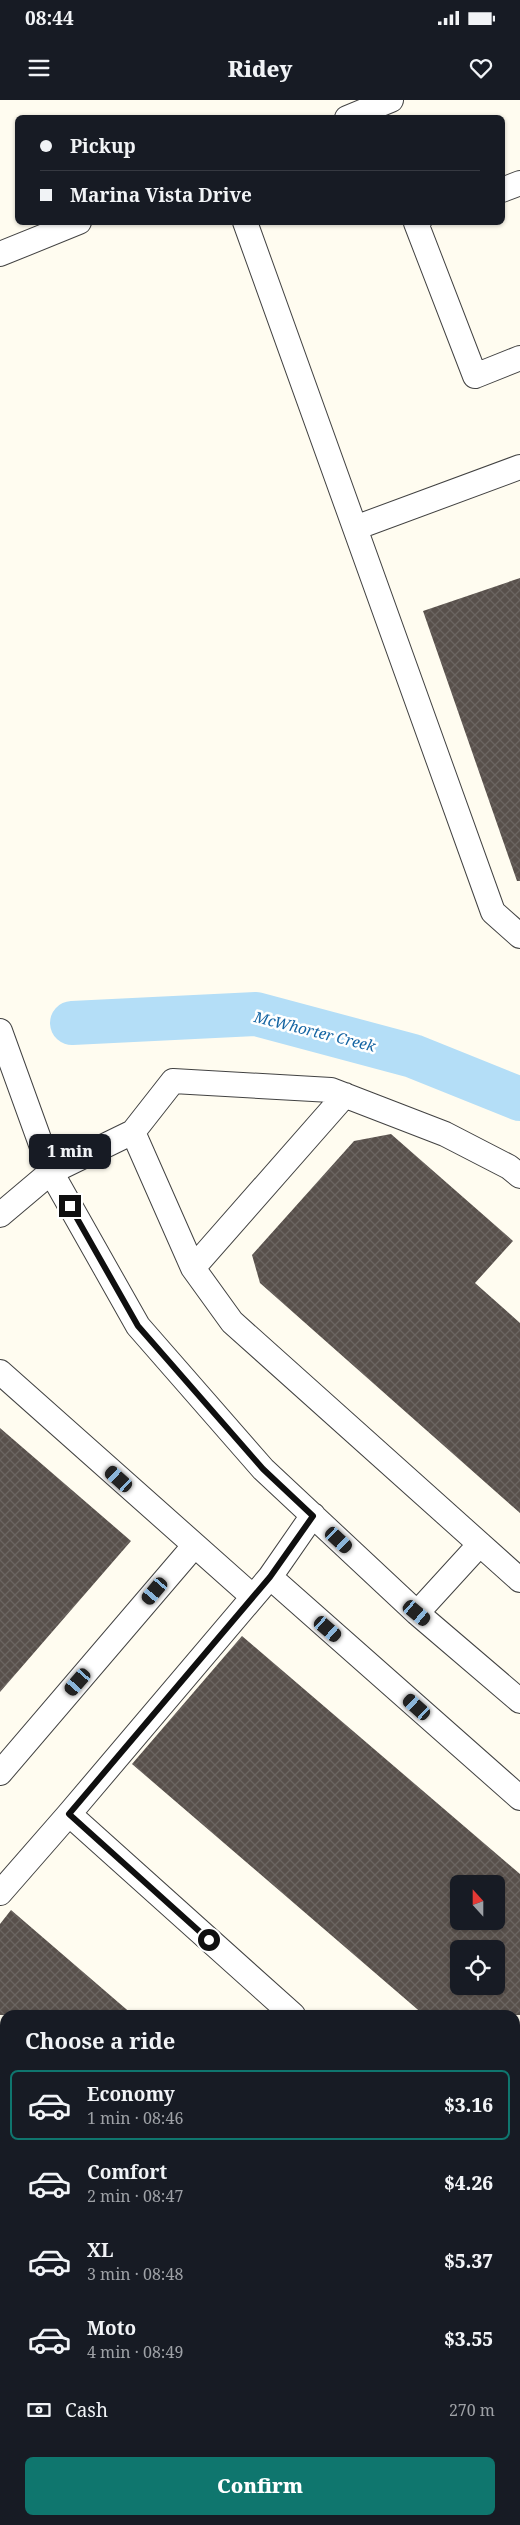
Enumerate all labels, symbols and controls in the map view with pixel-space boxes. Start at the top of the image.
text: 08:44 [25,5,74,31]
text: Ridey [228,53,292,83]
icon: menu [25,54,53,82]
icon: heart [467,54,495,82]
text: Pickup [70,133,136,159]
text: Marina Vista Drive [70,182,252,208]
water label: McWhorter Creek [251,1006,378,1056]
callout: 1 min [29,1134,111,1168]
text: 1 min [47,1140,93,1162]
route end [59,1195,81,1217]
car [102,1463,135,1495]
car [322,1524,355,1556]
car [139,1575,170,1607]
car [400,1598,433,1628]
car [311,1613,344,1645]
car [62,1666,93,1698]
car [400,1691,433,1723]
north arrow [450,1875,505,1930]
map controls [450,1875,505,1995]
route start [198,1929,220,1951]
button: locate [450,1940,505,1995]
text: Choose a ride [25,2025,175,2055]
text: Economy [87,2081,175,2107]
icon: car [27,2083,72,2128]
text: $3.16 [444,2092,493,2118]
text: 1 min · 08:46 [87,2107,183,2129]
text: Comfort [87,2159,167,2185]
icon: car [27,2161,72,2206]
text: $4.26 [444,2170,493,2196]
text: 2 min · 08:47 [87,2185,183,2207]
text: XL [87,2237,113,2263]
icon: car [27,2239,72,2284]
text: $5.37 [444,2248,493,2274]
text: 3 min · 08:48 [87,2263,183,2285]
text: Moto [87,2315,136,2341]
icon: car [27,2317,72,2362]
text: $3.55 [444,2326,493,2352]
text: 4 min · 08:49 [87,2341,183,2363]
icon: cash [25,2396,53,2424]
text: Cash [65,2397,108,2423]
text: 270 m [449,2399,495,2421]
button: Confirm [25,2457,495,2515]

